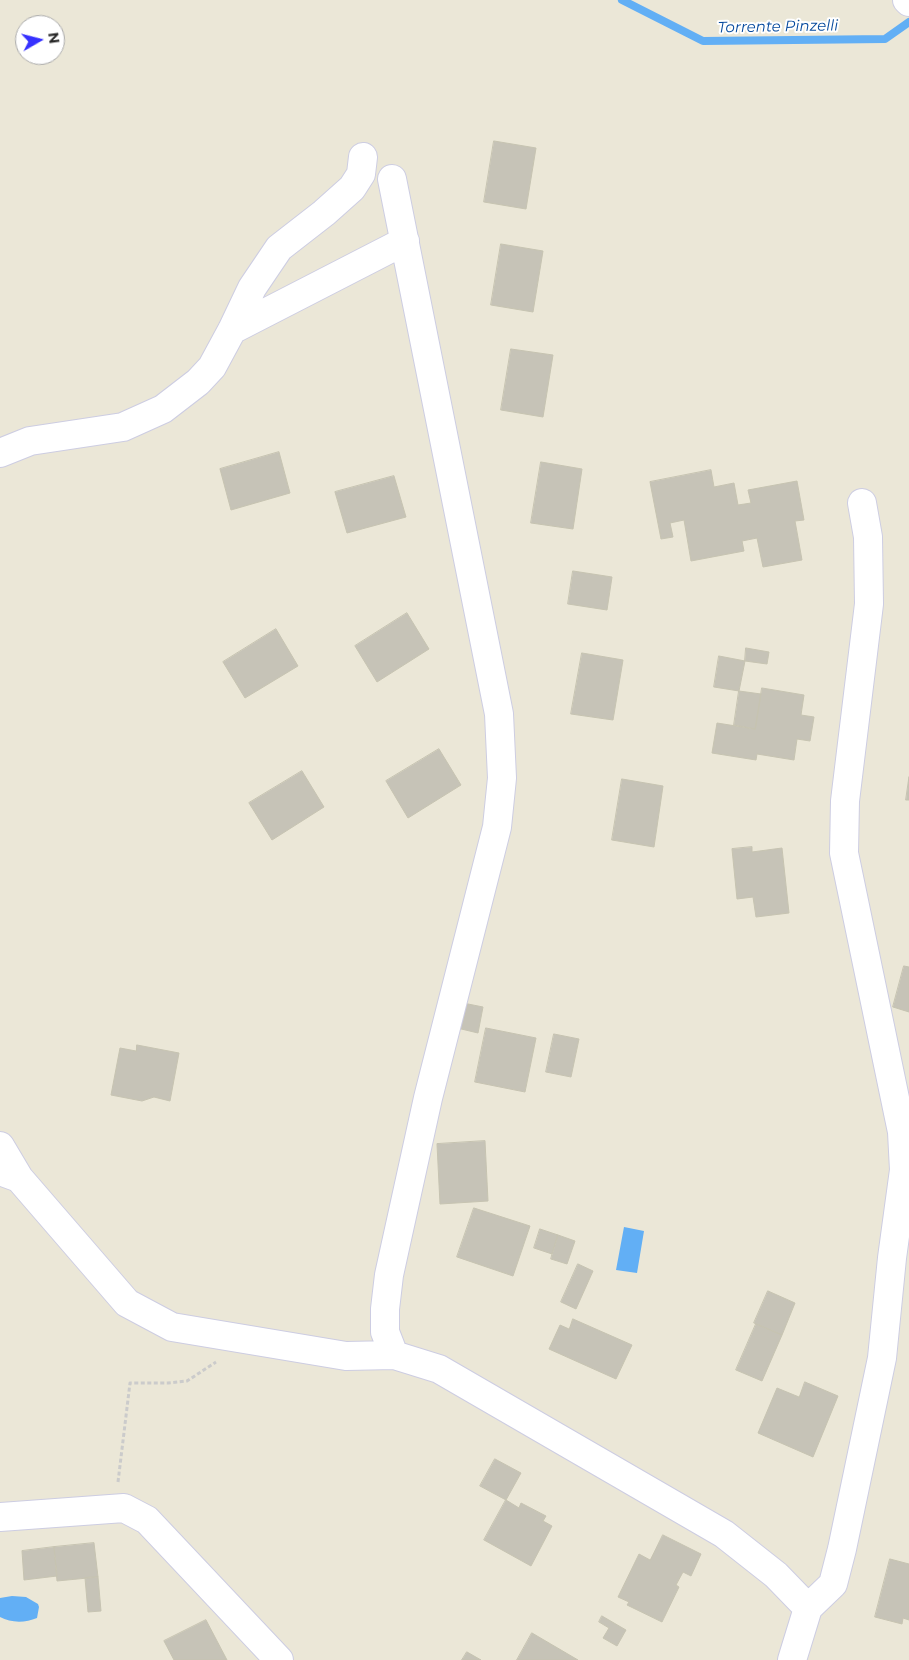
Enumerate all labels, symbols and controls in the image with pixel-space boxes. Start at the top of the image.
north arrow [15,15,65,65]
water label: Torrente Pinzelli [718,17,838,37]
text: N [44,31,64,45]

